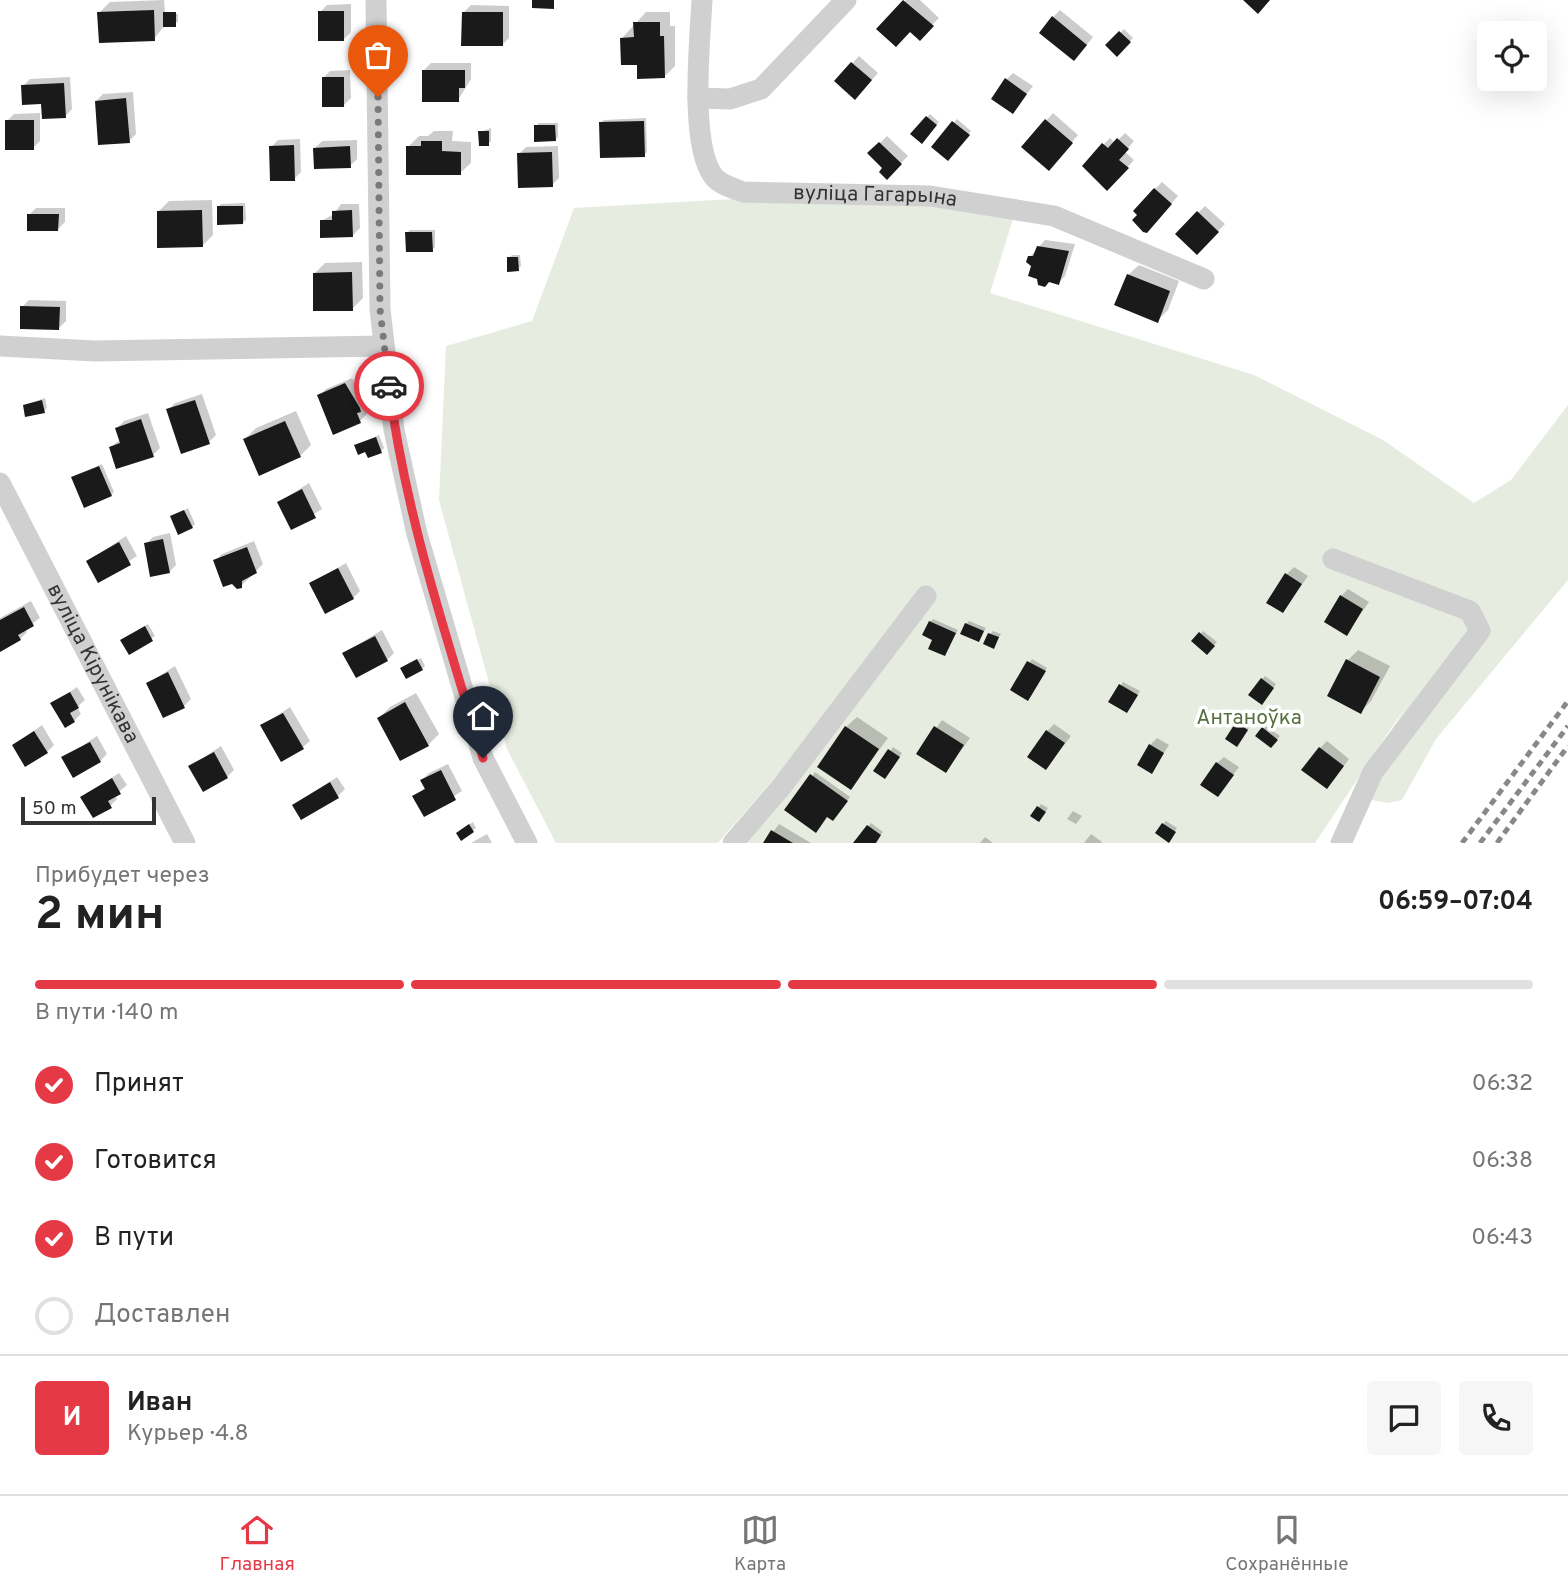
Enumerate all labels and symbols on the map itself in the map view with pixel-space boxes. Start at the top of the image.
pin [348,25,408,97]
street label: вуліца Гагарына [793,180,959,214]
courier [354,351,424,421]
street label: вуліца Кірунікава [41,579,145,748]
pin [453,686,513,758]
park label: Антаноўка [1196,705,1302,732]
scale bar [21,794,156,826]

